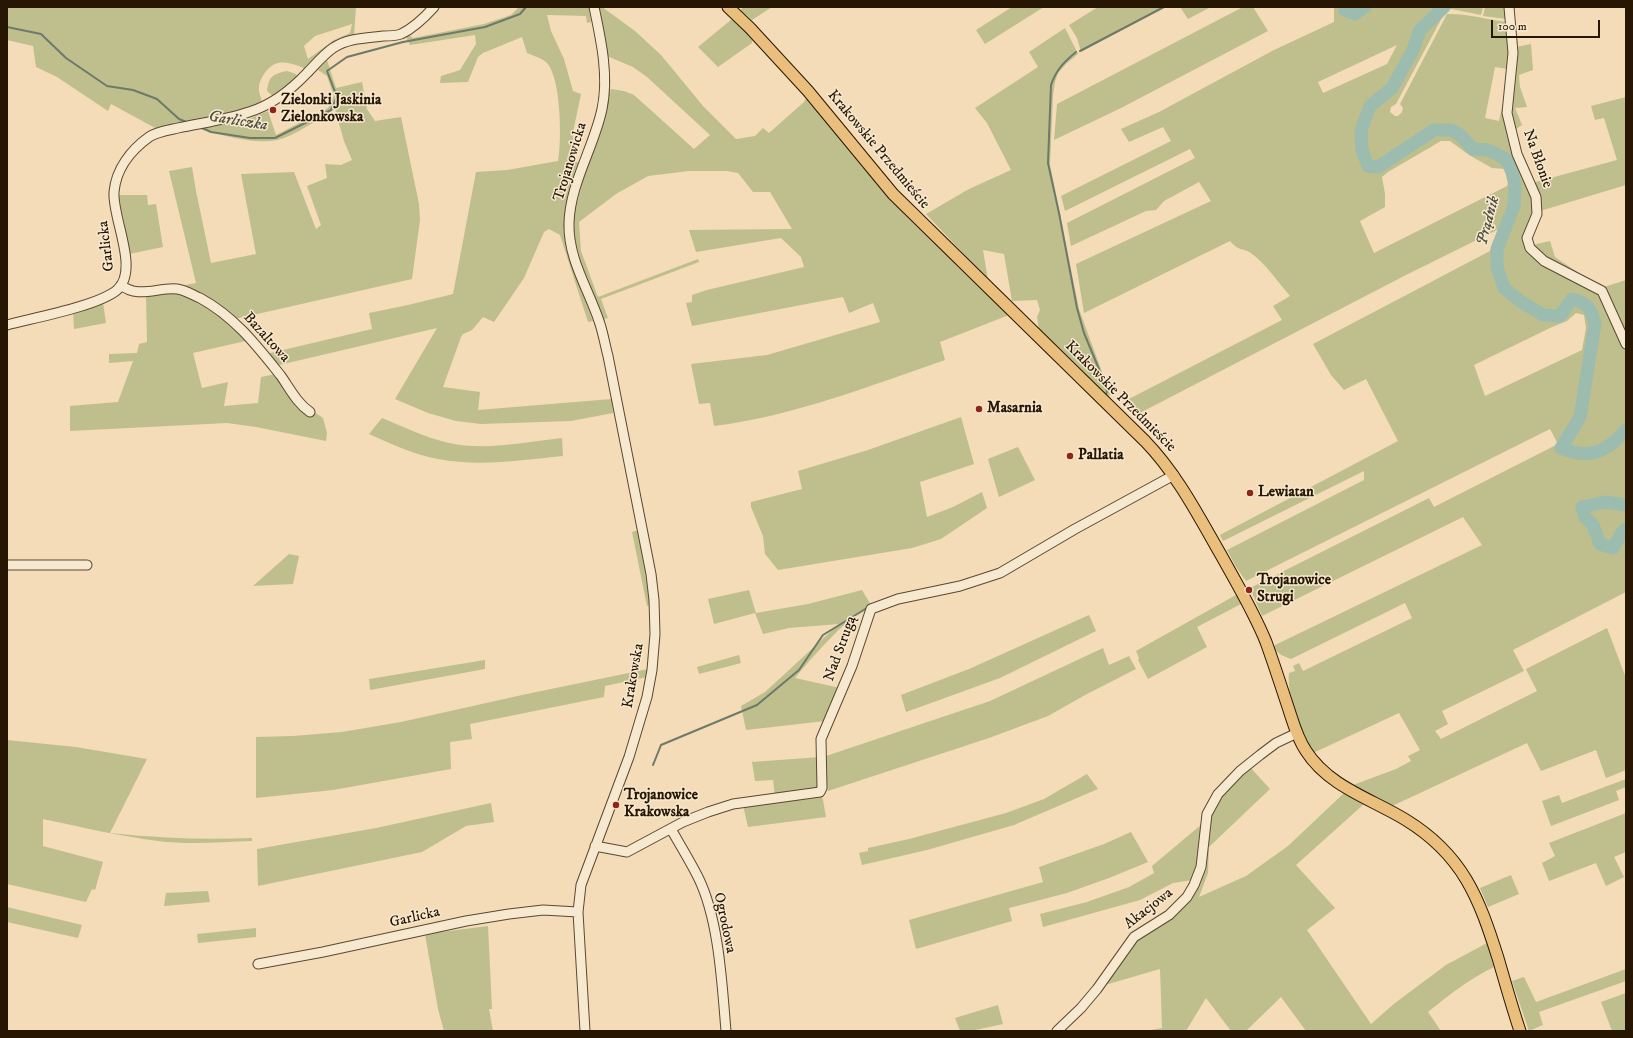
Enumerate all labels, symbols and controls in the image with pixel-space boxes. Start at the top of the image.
scale bar [1493,12,1602,38]
text: 100 m [1498,19,1527,34]
street label: Krakowskie Przedmieście [823,87,933,213]
place label: Zielonki Jaskinia Zielonkowska [281,92,381,127]
marker: Zielonki Jaskinia Zielonkowska [268,105,278,115]
water label: Garliczka [207,108,269,136]
street label: Trojanowicka [550,120,592,204]
street label: Na Błonie [1518,127,1556,191]
water label: Prądnik [1473,194,1505,248]
street label: Garlicka [95,220,119,272]
street label: Bazaltowa [239,309,293,367]
street label: Krakowskie Przedmieście [1061,338,1179,456]
place label: Masarnia [987,400,1042,418]
marker: Masarnia [974,404,984,414]
place label: Pallatia [1078,447,1124,465]
marker: Pallatia [1065,451,1075,461]
place label: Lewiatan [1258,484,1314,502]
marker: Lewiatan [1245,488,1255,498]
place label: Trojanowice Strugi [1257,572,1331,607]
marker: Trojanowice Strugi [1244,585,1254,595]
street label: Nad Strugą [821,614,861,684]
street label: Krakowska [619,642,649,710]
place label: Trojanowice Krakowska [624,787,698,822]
marker: Trojanowice Krakowska [611,800,621,810]
street label: Akacjowa [1121,884,1177,934]
street label: Ogrodowa [709,891,739,955]
street label: Garlicka [388,903,442,933]

